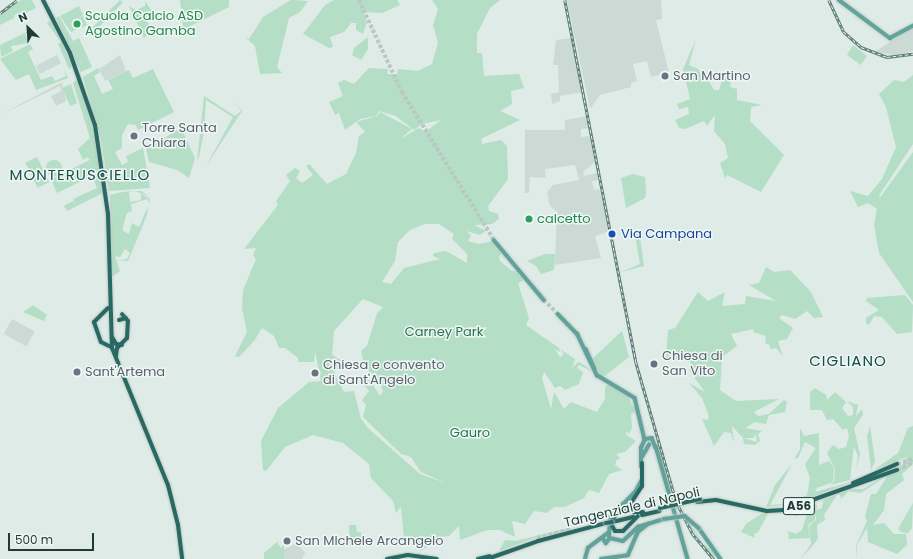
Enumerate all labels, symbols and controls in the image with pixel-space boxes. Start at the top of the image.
north arrow [8,8,48,48]
text: N [16,8,30,26]
place label: Scuola Calcio ASD Agostino Gamba [85,9,203,40]
marker: Scuola Calcio ASD Agostino Gamba [72,19,82,29]
place label: San Martino [673,68,751,84]
marker: San Martino [660,71,670,81]
place label: Torre Santa Chiara [142,121,217,152]
marker: Torre Santa Chiara [129,131,139,141]
district label: MONTERUSCIELLO [10,166,150,184]
place label: calcetto [537,211,591,227]
marker: calcetto [524,214,534,224]
place label: Via Campana [621,226,712,242]
marker: Via Campana [606,228,618,240]
park label: Carney Park [405,324,483,340]
place label: Chiesa di San Vito [662,349,723,380]
district label: CIGLIANO [809,352,887,370]
place label: Chiesa e convento di Sant'Angelo [323,358,444,389]
marker: Chiesa di San Vito [649,359,659,369]
place label: Sant'Artema [85,364,165,380]
marker: Sant'Artema [72,367,82,377]
marker: Chiesa e convento di Sant'Angelo [310,368,320,378]
park label: Gauro [450,425,490,441]
street label: Tangenziale di Napoli [563,485,701,531]
road number: A56 [782,496,816,516]
scale bar [10,525,96,551]
text: 500 m [15,531,53,548]
place label: San MIchele Arcangelo [295,533,444,549]
marker: San MIchele Arcangelo [282,536,292,546]

